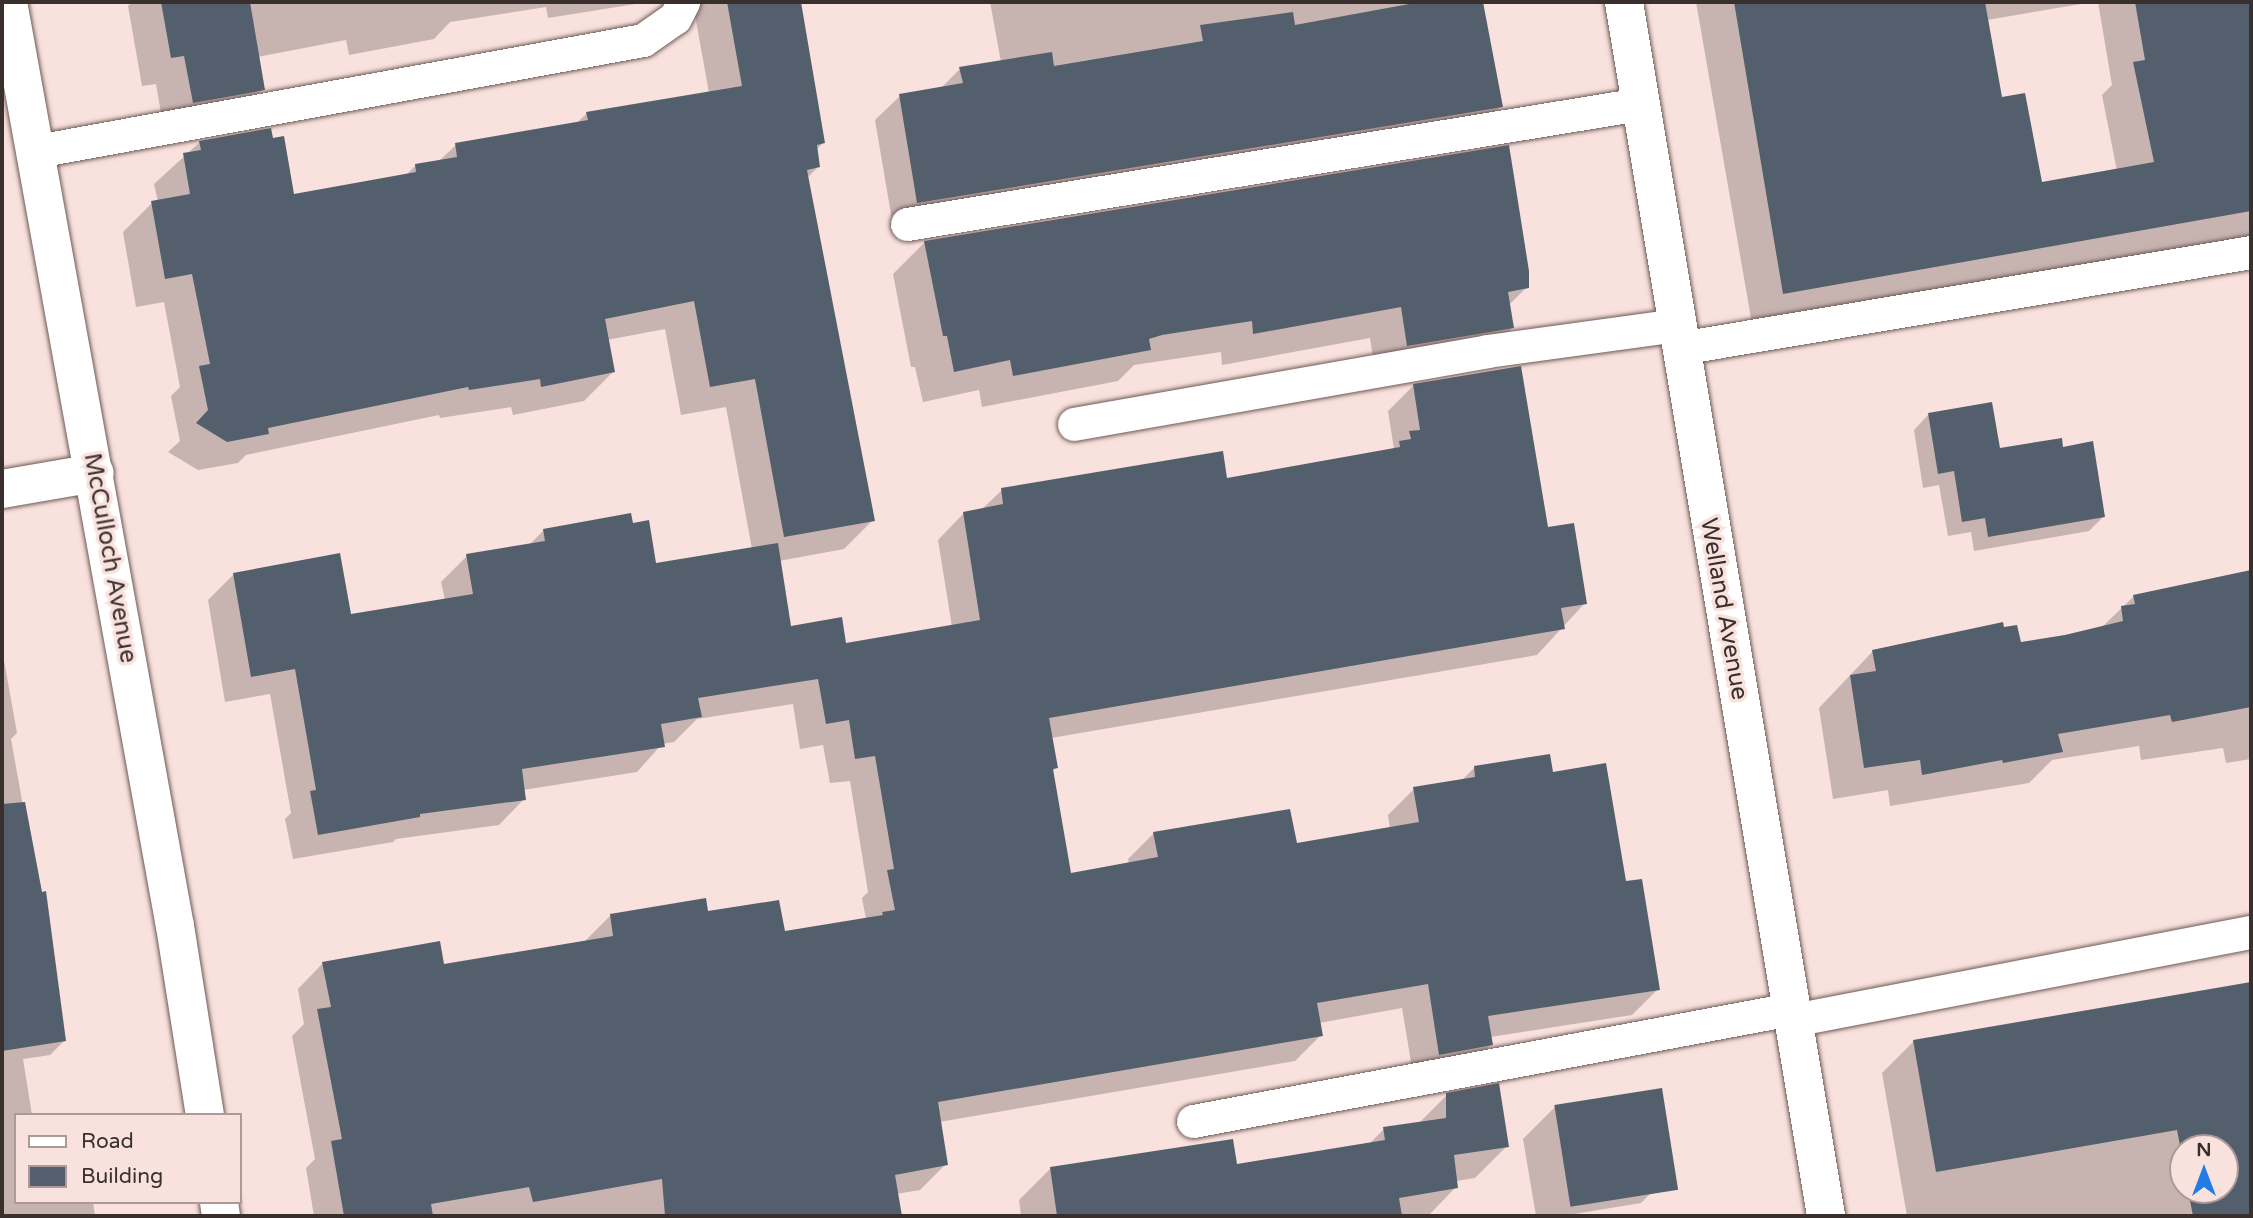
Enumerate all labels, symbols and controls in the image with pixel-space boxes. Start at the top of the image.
street label: McCulloch Avenue [77,451,143,665]
street label: Welland Avenue [1694,516,1754,702]
legend [14,1113,242,1204]
text: Road [81,1129,134,1154]
north arrow [2169,1134,2239,1204]
text: N [2196,1139,2212,1161]
text: Building [81,1164,163,1189]

